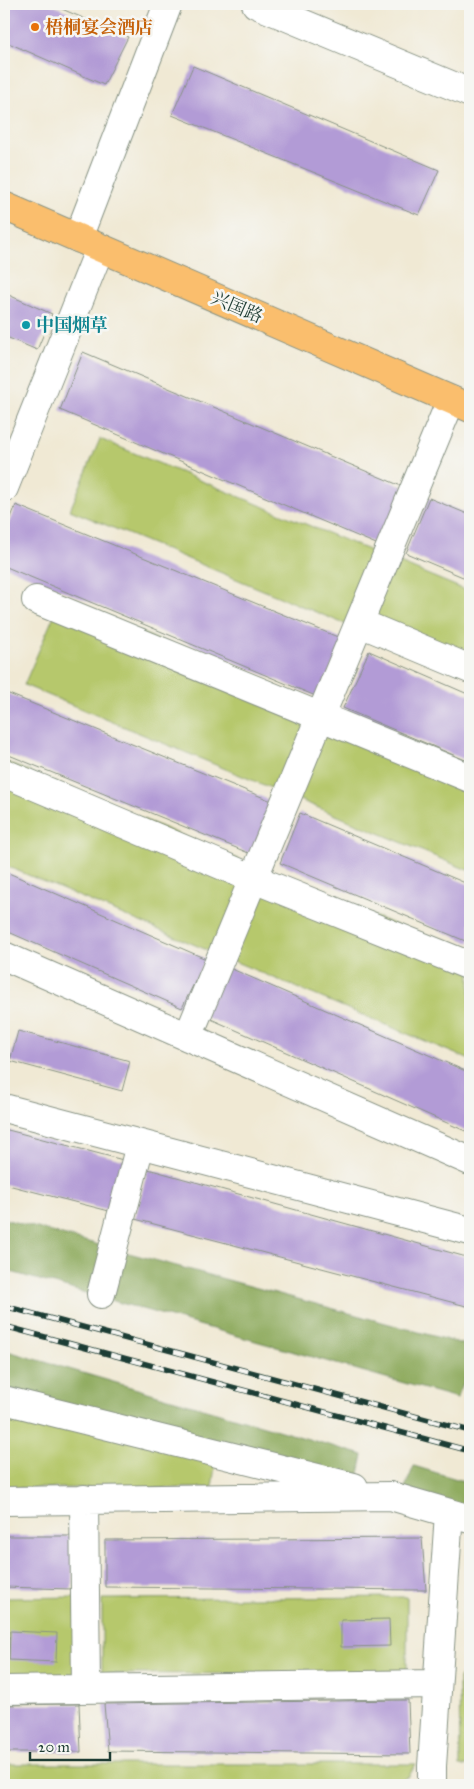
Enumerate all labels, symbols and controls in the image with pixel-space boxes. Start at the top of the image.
place label: 梧桐宴会酒店 [45,16,153,38]
marker: 梧桐宴会酒店 [29,21,41,33]
street label: 兴国路 [208,286,266,328]
place label: 中国烟草 [36,314,108,336]
marker: 中国烟草 [20,319,32,331]
scale bar [30,1729,110,1761]
text: 20 m [38,1738,70,1756]

